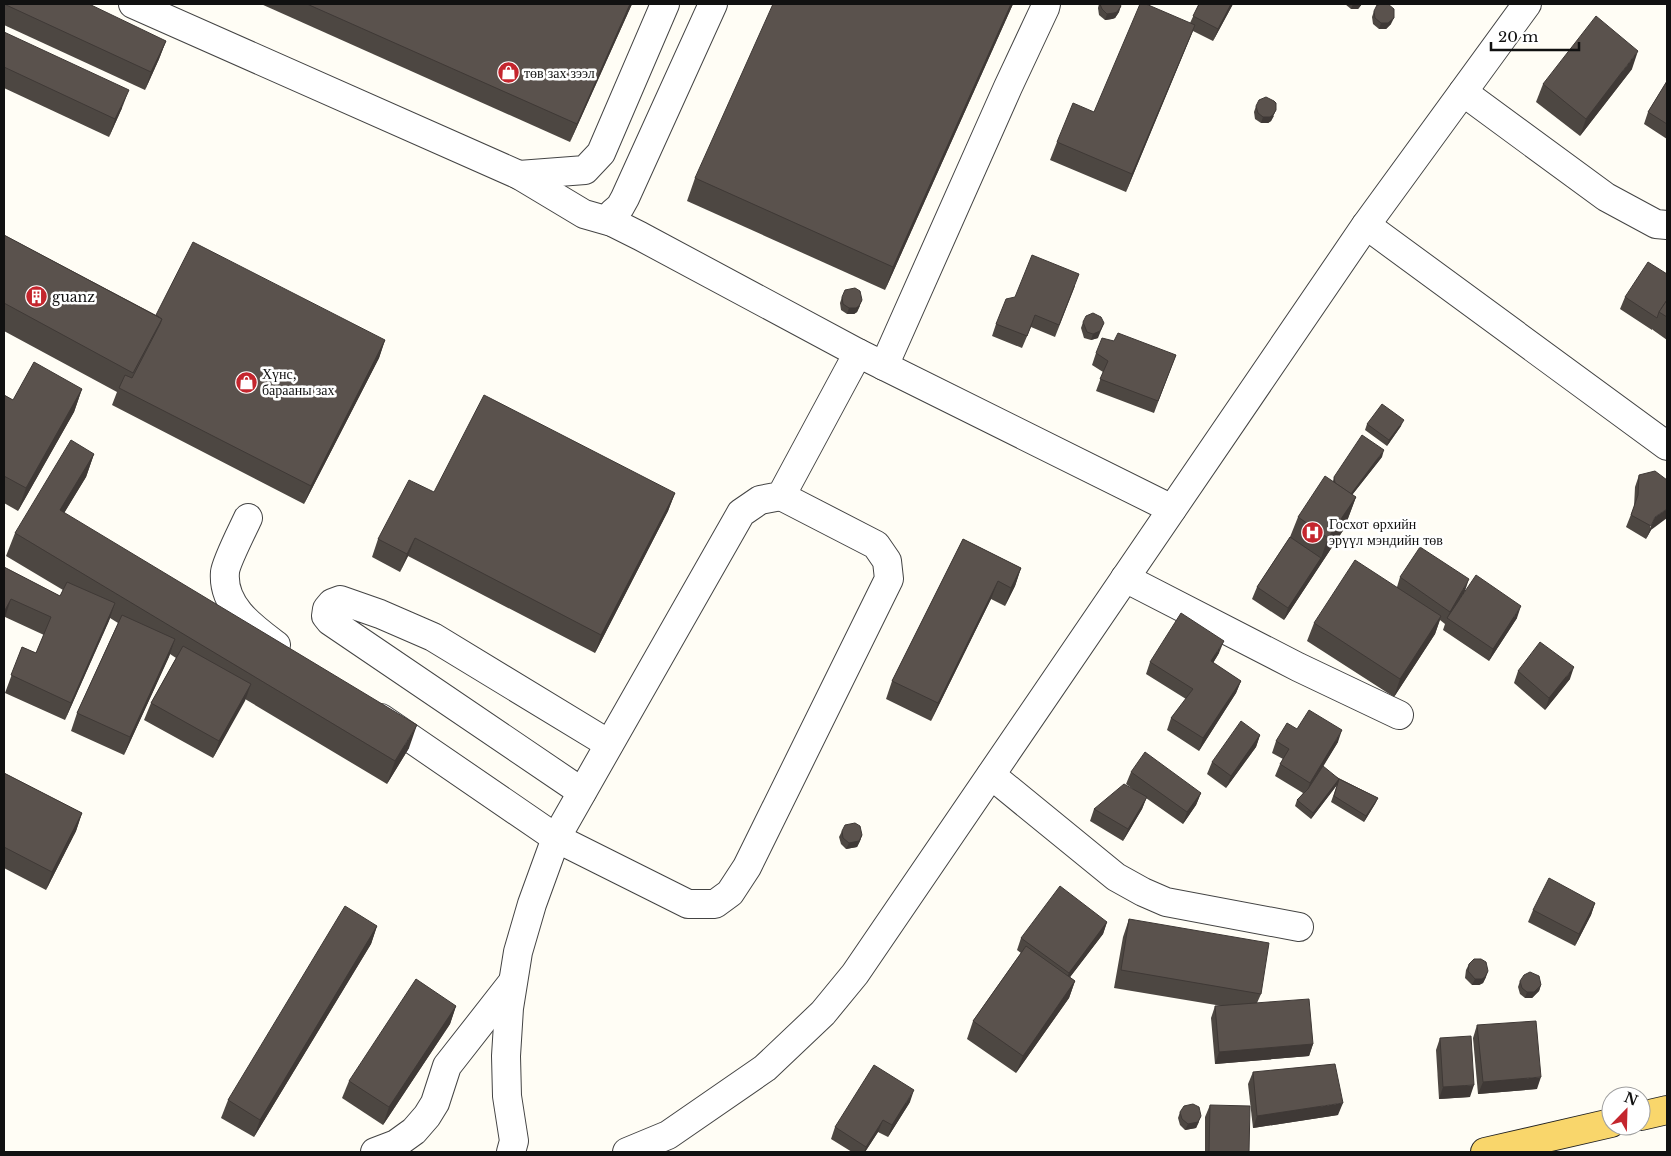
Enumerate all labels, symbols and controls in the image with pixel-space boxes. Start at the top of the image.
scale bar [1491,20,1578,52]
text: 20 m [1498,27,1538,46]
shop icon: төв зах зээл [496,61,520,85]
place label: төв зах зээл [524,64,595,82]
building icon: guanz [24,285,48,309]
place label: guanz [52,288,95,306]
place label: Хүнс, барааны зах [262,365,334,399]
shop icon: Хүнс, барааны зах [234,370,258,394]
place label: Госхот өрхийн эрүүл мэндийн төв [1329,515,1443,549]
hospital icon: Госхот өрхийн эрүүл мэндийн төв [1301,520,1325,544]
north arrow [1601,1086,1651,1136]
text: N [1622,1088,1641,1110]

